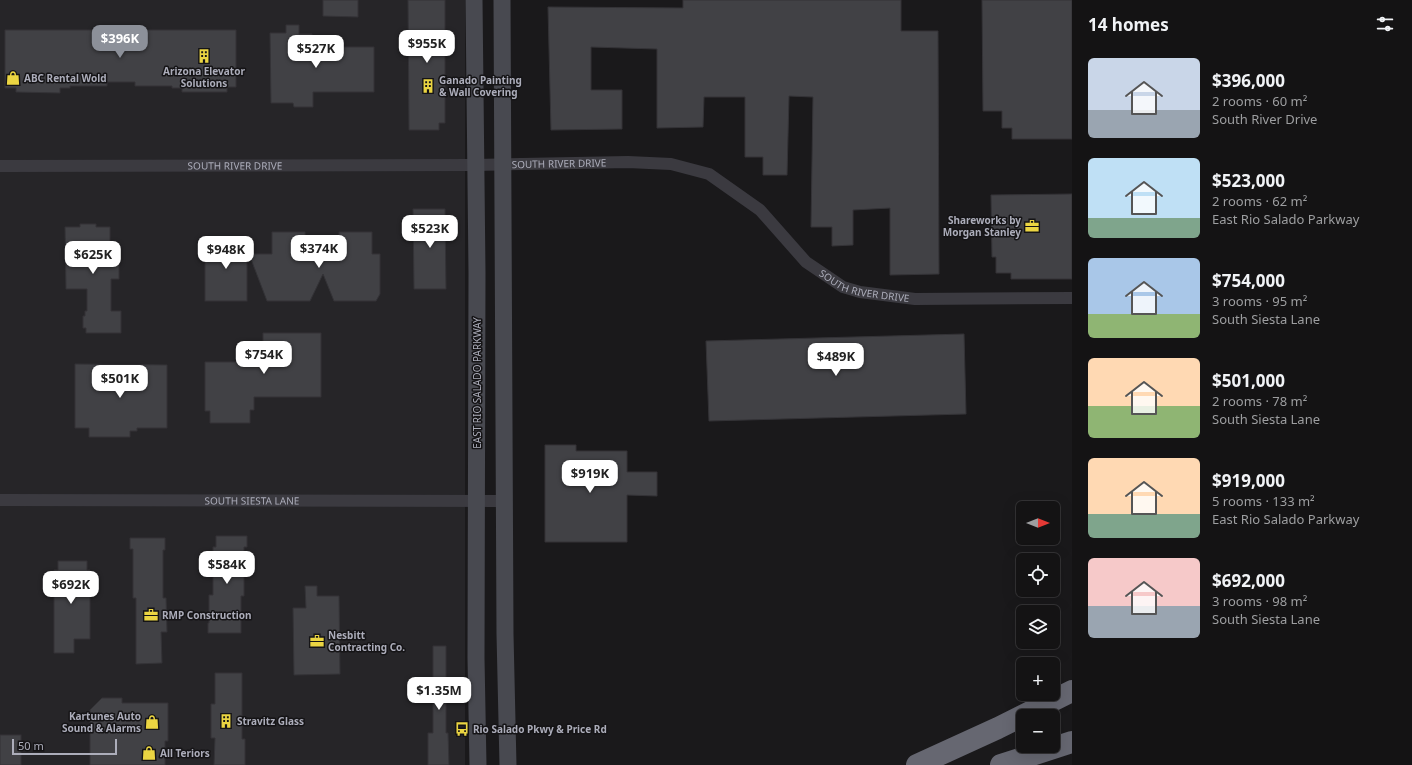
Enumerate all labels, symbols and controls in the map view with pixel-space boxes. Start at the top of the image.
text: 14 homes [1088,13,1169,36]
icon: filters [1374,13,1396,35]
pin: $396K [92,25,148,59]
text: $396K [101,29,139,47]
pin: $955K [399,30,455,64]
text: $955K [408,34,446,52]
pin: $527K [288,35,344,69]
text: $527K [297,39,335,57]
building icon: Arizona Elevator Solutions [196,48,212,64]
place label: Arizona Elevator Solutions [163,64,245,90]
text: $396,000 [1212,69,1285,92]
shop icon: ABC Rental Wold [5,70,21,86]
place label: ABC Rental Wold [24,71,107,85]
place label: Ganado Painting & Wall Covering [439,73,522,99]
icon: home [1120,74,1168,122]
building icon: Ganado Painting & Wall Covering [420,78,436,94]
text: 2 rooms · 60 m² [1212,92,1307,110]
text: South River Drive [1212,110,1317,128]
street label: SOUTH RIVER DRIVE [511,155,606,171]
street label: SOUTH RIVER DRIVE [188,158,282,173]
text: $523,000 [1212,169,1285,192]
icon: home [1120,174,1168,222]
text: 2 rooms · 62 m² [1212,192,1307,210]
text: East Rio Salado Parkway [1212,210,1359,228]
place label: Shareworks by Morgan Stanley [943,213,1021,239]
pin: $523K [402,215,458,249]
office icon: Shareworks by Morgan Stanley [1024,218,1040,234]
text: $523K [411,219,449,237]
pin: $374K [291,235,347,269]
pin: $948K [198,236,254,270]
text: $374K [300,239,338,257]
text: $948K [207,240,245,258]
pin: $625K [65,241,121,275]
text: $625K [74,245,112,263]
street label: SOUTH RIVER DRIVE [817,266,910,305]
text: $754,000 [1212,269,1285,292]
icon: home [1120,274,1168,322]
text: 3 rooms · 95 m² [1212,292,1307,310]
text: South Siesta Lane [1212,310,1320,328]
street label: EAST RIO SALADO PARKWAY [470,317,484,449]
pin: $754K [236,341,292,375]
pin: $489K [808,343,864,377]
text: $754K [245,345,283,363]
text: $489K [817,347,855,365]
pin: $501K [92,365,148,399]
text: $501K [101,369,139,387]
text: $501,000 [1212,369,1285,392]
icon: home [1120,374,1168,422]
text: 2 rooms · 78 m² [1212,392,1307,410]
text: South Siesta Lane [1212,410,1320,428]
pin: $919K [562,460,618,494]
text: $919K [571,464,609,482]
text: $919,000 [1212,469,1285,492]
icon: home [1120,474,1168,522]
text: 5 rooms · 133 m² [1212,492,1315,510]
street label: SOUTH SIESTA LANE [205,493,299,508]
north arrow [1016,501,1060,545]
map controls [1016,501,1060,753]
text: East Rio Salado Parkway [1212,510,1359,528]
pin: $584K [199,551,255,585]
button: locate [1016,553,1060,597]
text: $584K [208,555,246,573]
text: $692,000 [1212,569,1285,592]
pin: $692K [43,571,99,605]
icon: home [1120,574,1168,622]
text: $692K [52,575,90,593]
text: 3 rooms · 98 m² [1212,592,1307,610]
button: layers [1016,605,1060,649]
office icon: RMP Construction [143,607,159,623]
place label: RMP Construction [162,608,252,622]
text: South Siesta Lane [1212,610,1320,628]
place label: Nesbitt Contracting Co. [328,628,405,654]
office icon: Nesbitt Contracting Co. [309,633,325,649]
button: + [1016,657,1060,701]
pin: $1.35M [406,677,472,711]
text: $1.35M [416,681,462,699]
place label: Kartunes Auto Sound & Alarms [62,709,141,735]
button: − [1016,709,1060,753]
building icon: Stravitz Glass [218,713,234,729]
shop icon: Kartunes Auto Sound & Alarms [144,714,160,730]
place label: Stravitz Glass [237,714,304,728]
bus stop icon: Rio Salado Pkwy & Price Rd [454,721,470,737]
place label: Rio Salado Pkwy & Price Rd [473,722,607,736]
scale bar [12,737,117,756]
text: 50 m [18,738,44,753]
shop icon: All Teriors [141,745,157,761]
place label: All Teriors [160,746,210,760]

